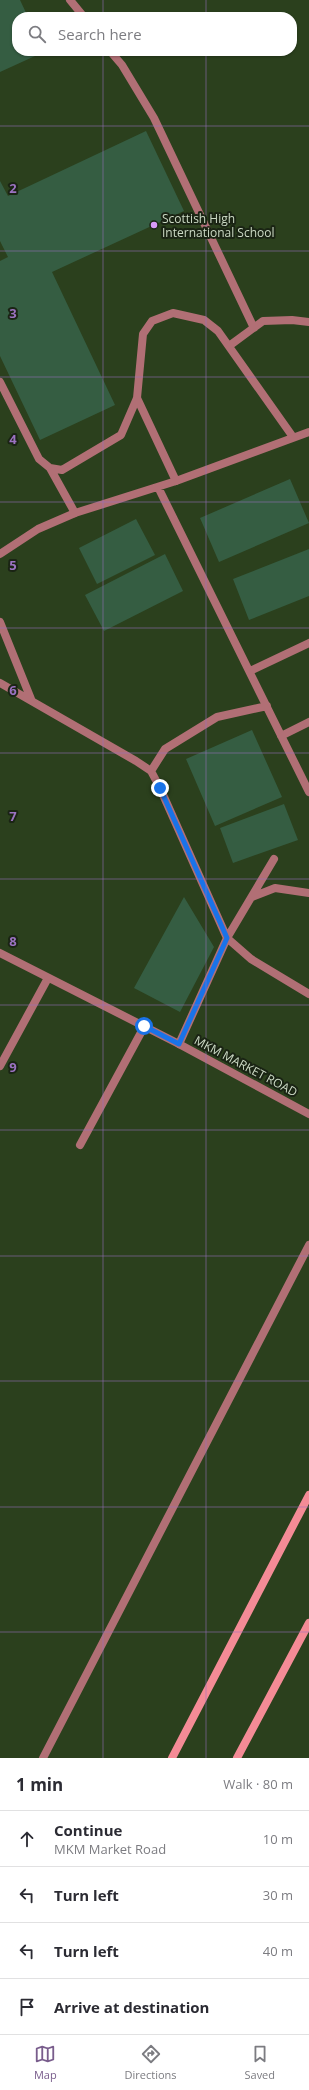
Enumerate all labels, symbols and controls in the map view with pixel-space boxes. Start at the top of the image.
search box [12,12,297,56]
icon: search [26,23,48,45]
text: Search here [58,24,142,44]
text: 2 [9,179,17,197]
place label: Scottish High International School [162,210,275,241]
marker: Scottish High International School [149,220,159,230]
text: 3 [9,304,17,322]
text: 4 [9,430,17,448]
text: 5 [9,556,17,574]
text: 6 [9,681,17,699]
route end [151,779,169,797]
text: 7 [9,807,17,825]
text: 8 [9,932,17,950]
route start [135,1017,153,1035]
street label: MKM MARKET ROAD [191,1032,301,1100]
text: 9 [9,1058,17,1076]
text: 1 min [16,1773,63,1796]
text: Walk · 80 m [223,1775,293,1793]
text: Continue [54,1820,122,1840]
icon: ahead [16,1828,38,1850]
text: 10 m [263,1830,293,1848]
text: MKM Market Road [54,1840,166,1858]
icon: left [16,1884,38,1906]
text: Turn left [54,1885,119,1905]
text: 30 m [263,1886,293,1904]
icon: left [16,1940,38,1962]
text: Turn left [54,1941,119,1961]
text: 40 m [263,1942,293,1960]
icon: arrive [16,1996,38,2018]
text: Arrive at destination [54,1997,209,2017]
tab: Map [34,2043,57,2082]
tab: Directions [125,2043,177,2082]
tab: Saved [244,2043,275,2082]

